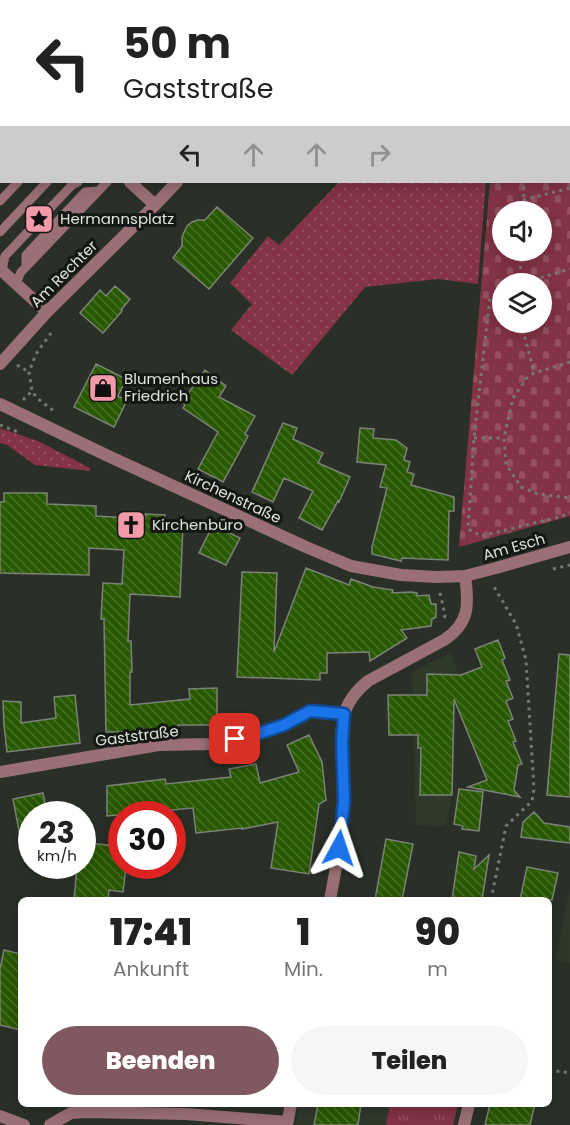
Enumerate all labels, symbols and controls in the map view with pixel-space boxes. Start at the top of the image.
text: 50 m [123,14,231,73]
icon: left [24,24,102,102]
text: Gaststraße [123,70,274,107]
icon: left [174,138,207,171]
icon: ahead [237,138,270,171]
icon: ahead [300,138,333,171]
icon: right [363,138,396,171]
map controls [492,201,552,333]
button: sound [492,201,552,261]
place icon: Hermannsplatz [23,203,55,235]
place label: Hermannsplatz [60,208,174,229]
street label: Am Rechter [25,235,102,312]
button: layers [492,273,552,333]
place label: Blumenhaus Friedrich [124,368,218,406]
shop icon: Blumenhaus Friedrich [87,372,119,404]
street label: Kirchenstraße [181,465,285,528]
church icon: Kirchenbüro [115,509,147,541]
place label: Kirchenbüro [152,514,243,535]
street label: Am Esch [480,528,547,565]
pin [209,713,260,764]
street label: Gaststraße [94,720,180,751]
icon: arrive [218,722,251,755]
speed limit sign: 30 [108,801,186,879]
text: 23 [39,811,75,854]
position arrow [307,816,371,880]
text: km/h [37,845,77,866]
text: 17:41 [110,907,192,958]
text: 1 [297,907,310,958]
text: 90 [415,907,460,958]
text: Ankunft [113,955,189,983]
text: Min. [284,955,323,983]
text: m [427,955,448,983]
button: Beenden [42,1026,279,1095]
button: Teilen [291,1026,528,1095]

